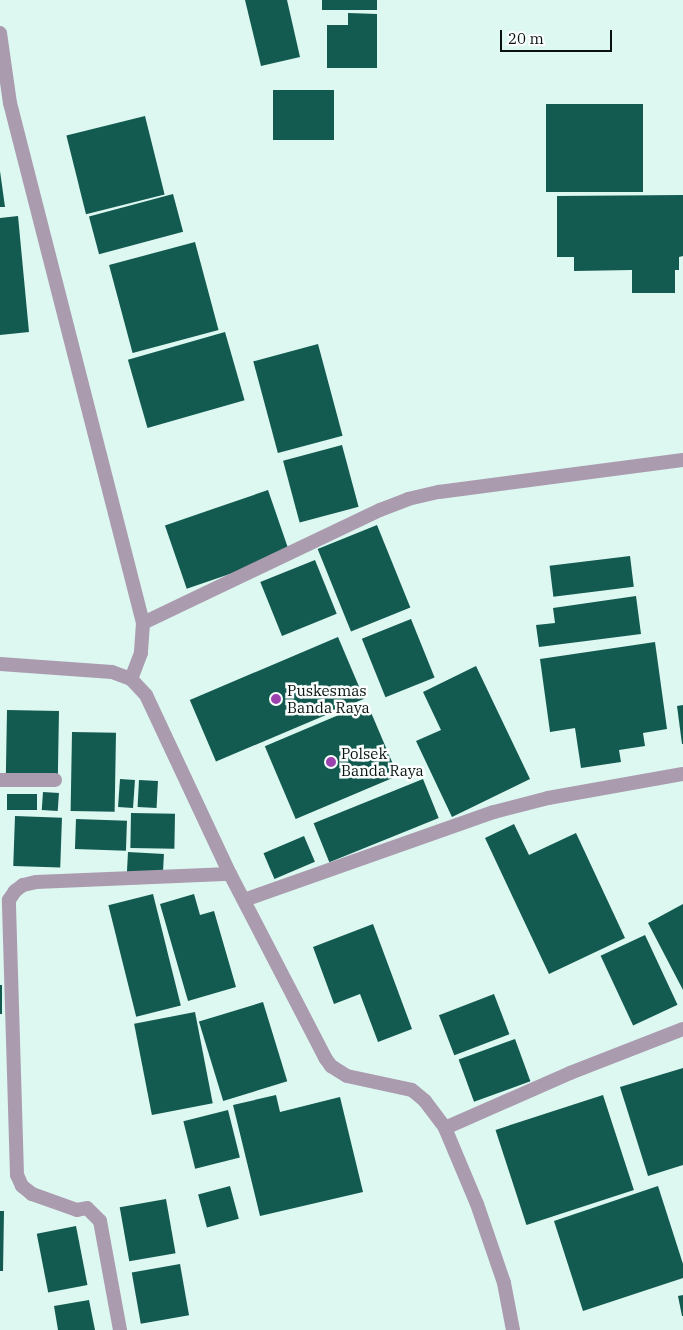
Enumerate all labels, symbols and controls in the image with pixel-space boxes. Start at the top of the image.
scale bar [503,20,616,52]
text: 20 m [508,29,544,48]
place label: Puskesmas Banda Raya [287,681,370,716]
marker: Puskesmas Banda Raya [269,692,283,706]
place label: Polsek Banda Raya [341,744,424,779]
marker: Polsek Banda Raya [325,756,337,768]

